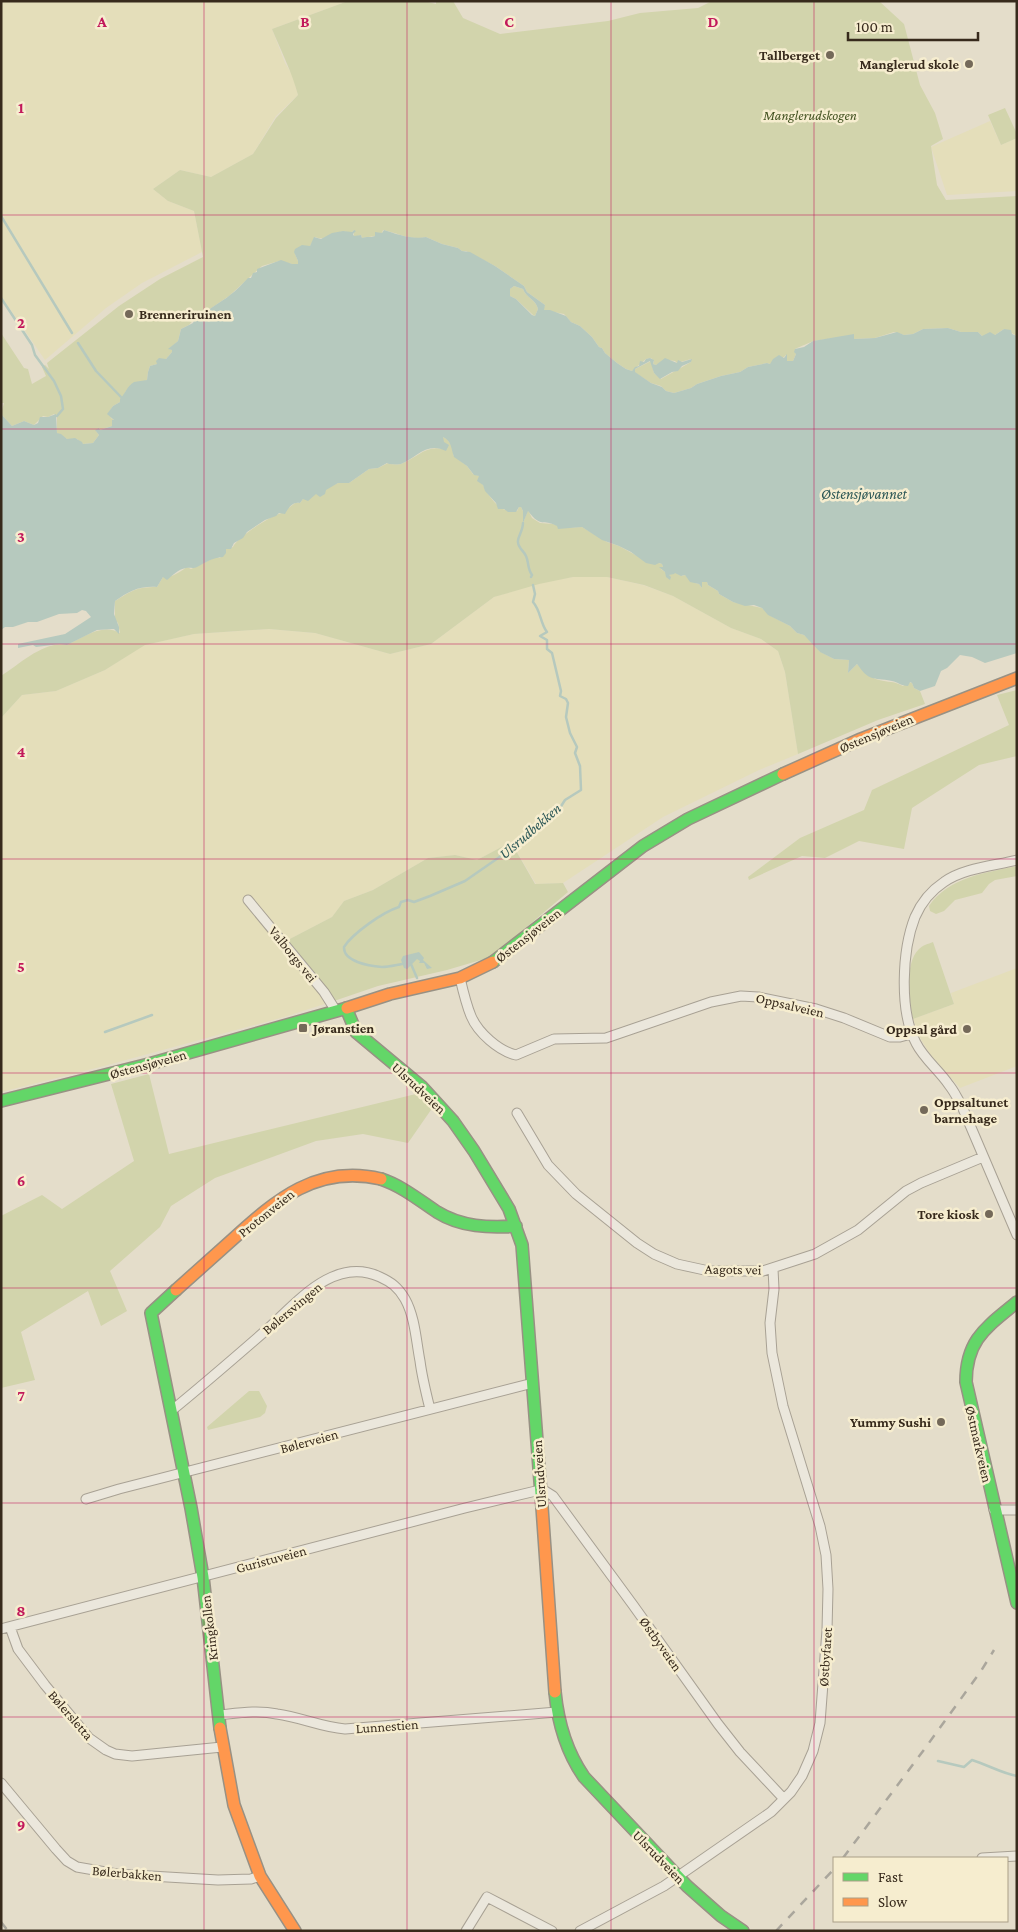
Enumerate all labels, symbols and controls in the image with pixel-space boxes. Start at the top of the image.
scale bar [848,10,978,42]
text: A [96,13,107,30]
text: B [300,13,310,30]
text: C [504,13,514,30]
text: D [707,13,719,30]
text: 100 m [856,19,893,35]
place label: Tallberget [759,47,821,63]
marker: Tallberget [824,49,836,61]
place label: Manglerud skole [859,56,959,72]
marker: Manglerud skole [963,58,975,70]
text: 1 [18,99,24,116]
park label: Manglerudskogen [762,107,857,123]
place label: Brenneriruinen [139,306,231,322]
marker: Brenneriruinen [123,308,135,320]
text: 2 [17,314,25,331]
water label: Østensjøvannet [821,486,907,503]
text: 3 [17,528,25,545]
street label: Østensjøveien [837,710,916,757]
text: 4 [17,743,26,760]
water label: Ulsrudbekken [496,800,564,862]
street label: Østensjøveien [492,904,565,966]
street label: Valborgs vei [266,923,321,985]
text: 5 [17,958,25,975]
street label: Oppsalveien [754,989,826,1021]
place label: Jøranstien [311,1020,374,1036]
place label: Oppsal gård [886,1021,957,1037]
marker: Jøranstien [297,1022,309,1034]
marker: Oppsal gård [961,1023,973,1035]
street label: Østensjøveien [108,1046,189,1083]
street label: Ulsrudveien [389,1059,450,1117]
place label: Oppsaltunet barnehage [933,1094,1009,1126]
marker: Oppsaltunet barnehage [918,1104,930,1116]
text: 6 [17,1172,25,1189]
street label: Protonveien [235,1185,298,1240]
place label: Tore kiosk [917,1206,979,1222]
marker: Tore kiosk [983,1208,995,1220]
street label: Aagots vei [704,1261,762,1278]
street label: Bølersvingen [259,1278,325,1338]
text: 7 [17,1387,25,1404]
street label: Østmarkveien [962,1404,996,1484]
place label: Yummy Sushi [850,1414,931,1430]
marker: Yummy Sushi [935,1416,947,1428]
street label: Bølerveien [278,1425,340,1456]
street label: Ulsrudveien [529,1439,549,1508]
street label: Guristuveien [234,1542,308,1576]
street label: Kringkollen [197,1594,221,1661]
text: 8 [16,1602,26,1619]
street label: Østbyveien [636,1614,686,1675]
street label: Østbyfaret [815,1626,835,1687]
street label: Bølersletta [45,1687,97,1743]
street label: Lunnestien [355,1716,419,1736]
text: 9 [17,1816,25,1833]
street label: Ulsrudveien [630,1827,689,1887]
legend [833,1857,1008,1922]
street label: Bølerbakken [91,1862,163,1884]
text: Fast [878,1869,904,1885]
text: Slow [878,1894,908,1910]

